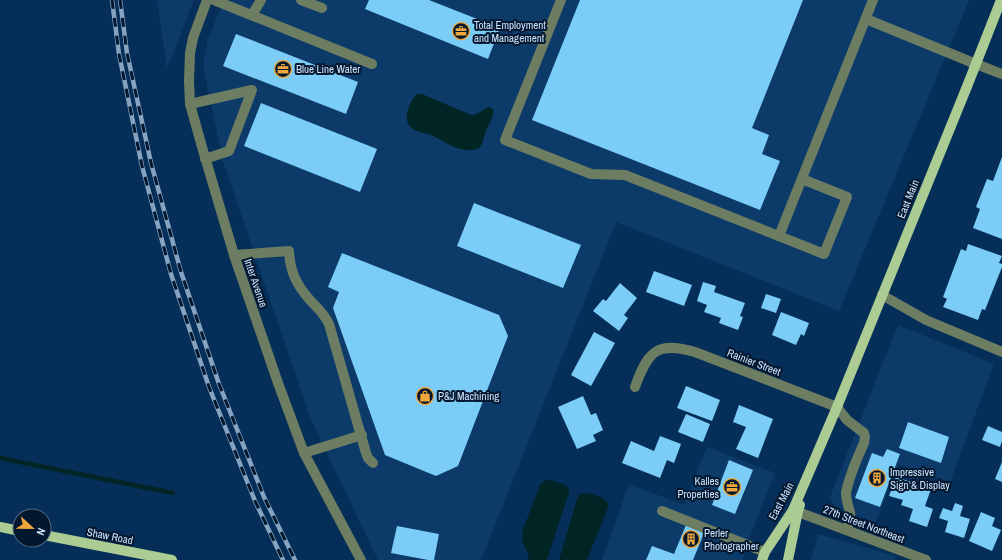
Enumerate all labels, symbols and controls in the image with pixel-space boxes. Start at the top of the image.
place label: Total Employment and Management [474,18,546,45]
office icon: Total Employment and Management [451,21,471,41]
office icon: Blue Line Water [273,59,293,79]
place label: Blue Line Water [296,62,360,76]
street label: East Main [894,178,922,220]
street label: Inter Avenue [241,257,271,309]
street label: Rainier Street [725,345,783,379]
shop icon: P&J Machining [415,386,435,406]
place label: P&J Machining [438,389,499,403]
place label: Impressive Sign & Display [890,465,950,492]
building icon: Impressive Sign & Display [867,468,887,488]
place label: Kalles Properties [677,474,719,501]
office icon: Kalles Properties [722,477,742,497]
street label: East Main [765,480,797,522]
street label: 27th Street Northeast [821,502,907,546]
north arrow [12,508,52,548]
street label: Shaw Road [86,525,134,547]
text: N [34,526,49,537]
place label: Perler Photographer [704,526,759,553]
building icon: Perler Photographer [681,529,701,549]

